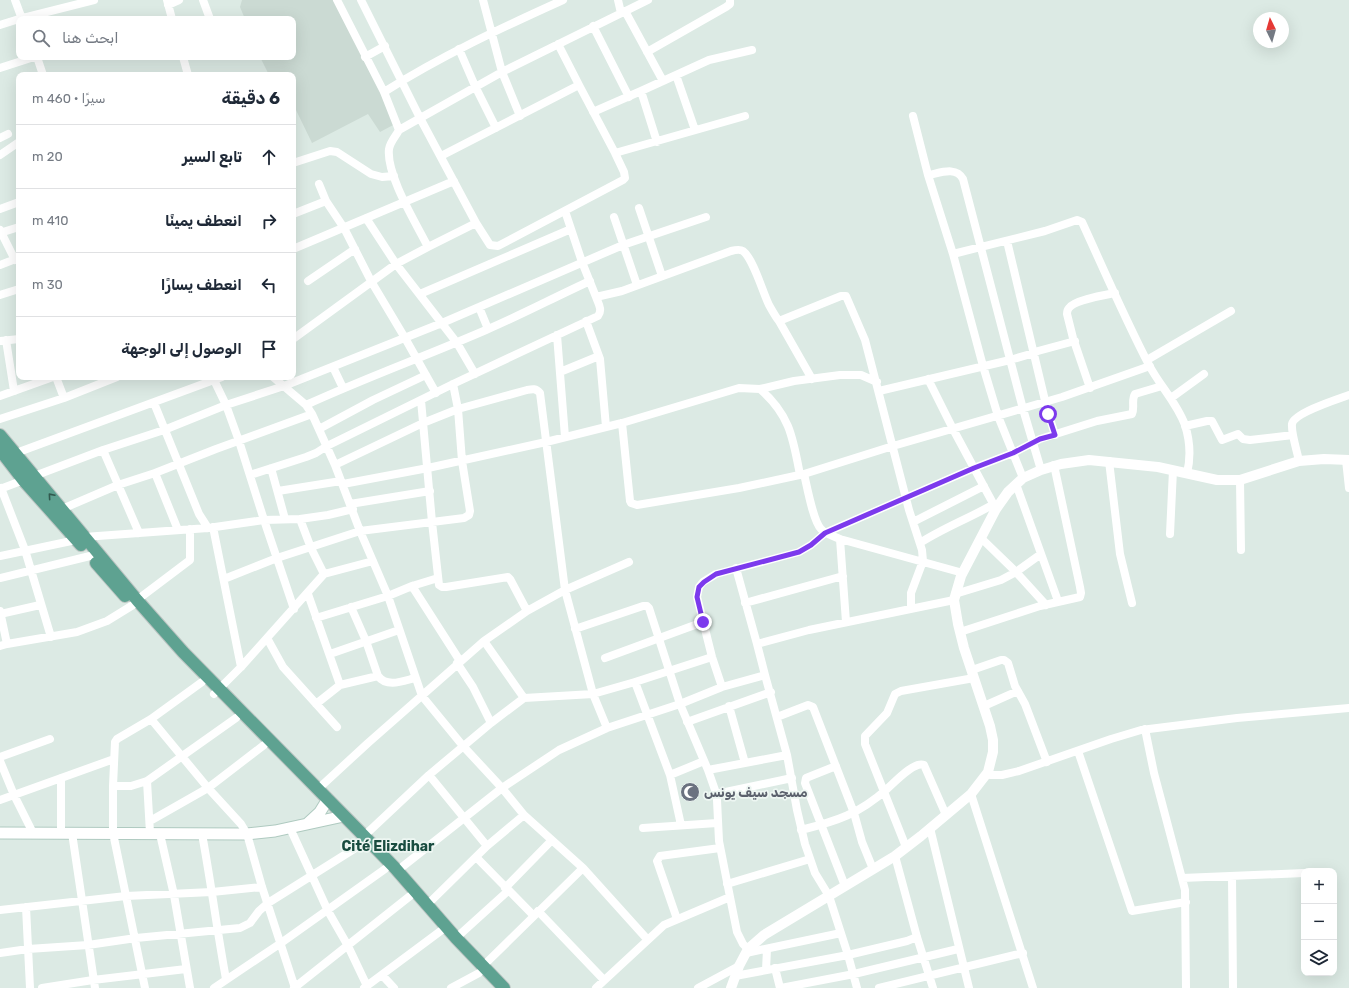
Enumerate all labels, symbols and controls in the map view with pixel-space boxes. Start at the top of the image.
north arrow [1253,12,1289,48]
search box [16,16,296,60]
icon: search [30,27,52,49]
text: ابحث هنا [62,29,119,47]
text: 6 دقيقة [222,88,280,108]
text: سيرًا · 460 m [32,91,106,106]
icon: ahead [258,146,280,168]
text: تابع السير [182,148,242,166]
text: 20 m [32,149,63,164]
icon: right [258,210,280,232]
text: انعطف يمينًا [165,212,242,230]
text: 410 m [32,213,68,228]
icon: left [258,274,280,296]
text: انعطف يسارًا [161,276,242,294]
text: 30 m [32,277,63,292]
icon: arrive [258,338,280,360]
text: الوصول إلى الوجهة [121,340,242,358]
route start [1039,405,1057,423]
one-way arrow [49,494,56,501]
route end [694,613,712,631]
mosque icon: مسجد سيف يونس [679,781,701,803]
place label: مسجد سيف يونس [704,785,808,801]
district label: Cité Elizdihar [342,838,435,855]
map controls [1301,868,1337,976]
button: + [1301,868,1337,904]
button: − [1301,904,1337,940]
button: layers [1301,940,1337,976]

